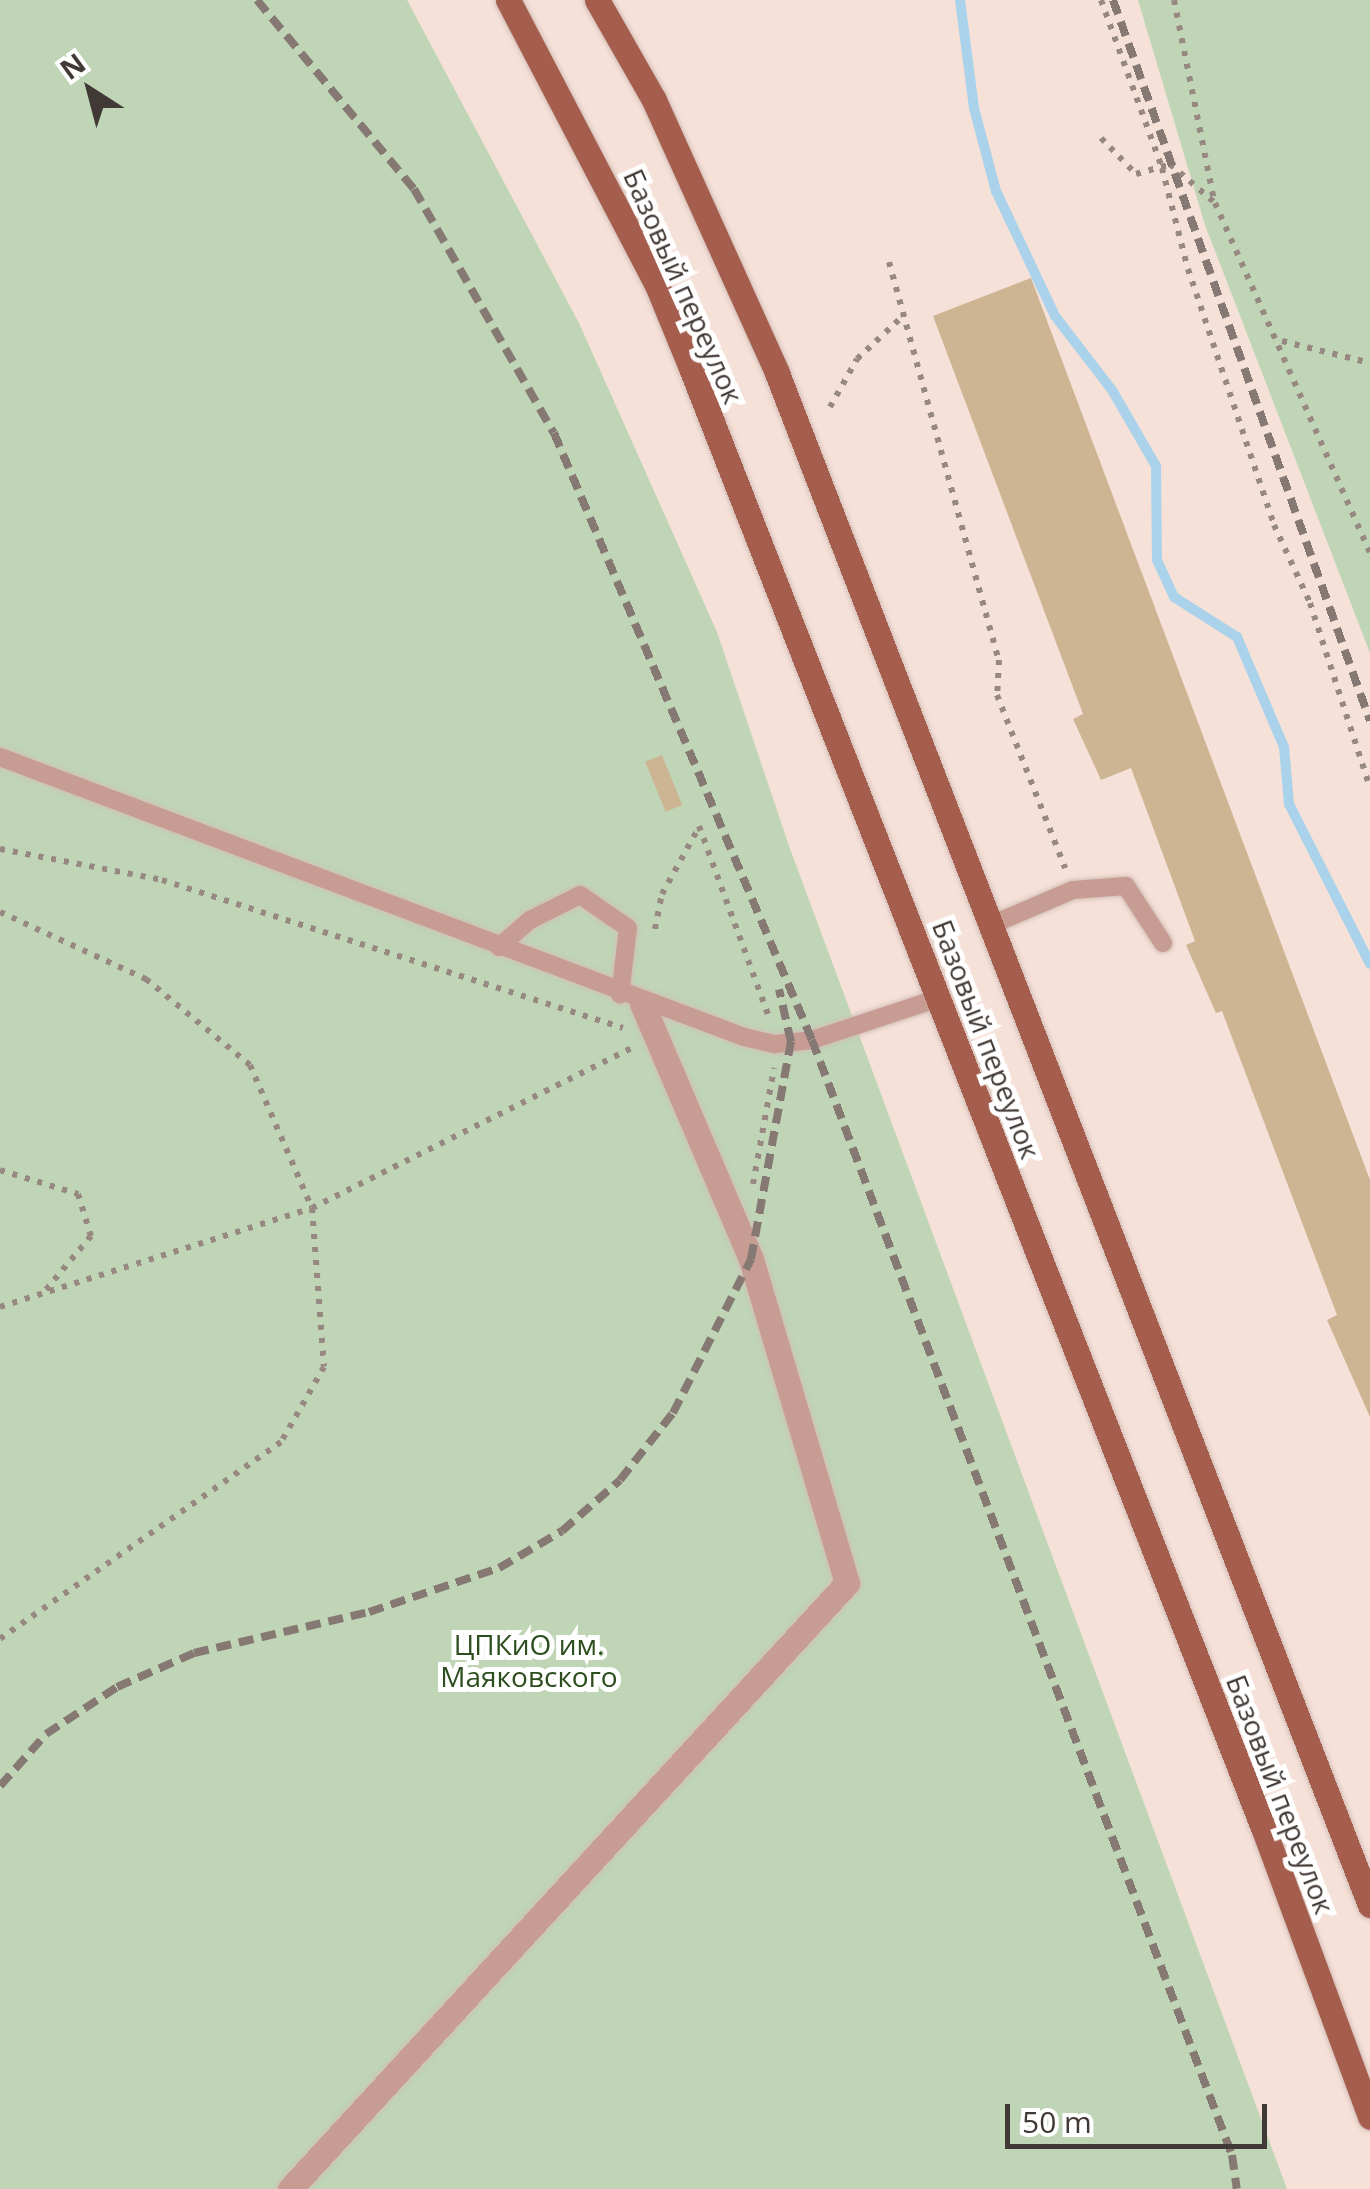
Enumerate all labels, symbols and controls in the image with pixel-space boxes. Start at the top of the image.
north arrow [40,40,140,140]
text: N [52,44,93,88]
street label: Базовый переулок [617,164,751,408]
street label: Базовый переулок [926,915,1048,1163]
park label: ЦПКиО им. Маяковского [440,1627,618,1693]
street label: Базовый переулок [1220,1670,1342,1918]
scale bar [1010,2084,1272,2146]
text: 50 m [1022,2101,1092,2142]

